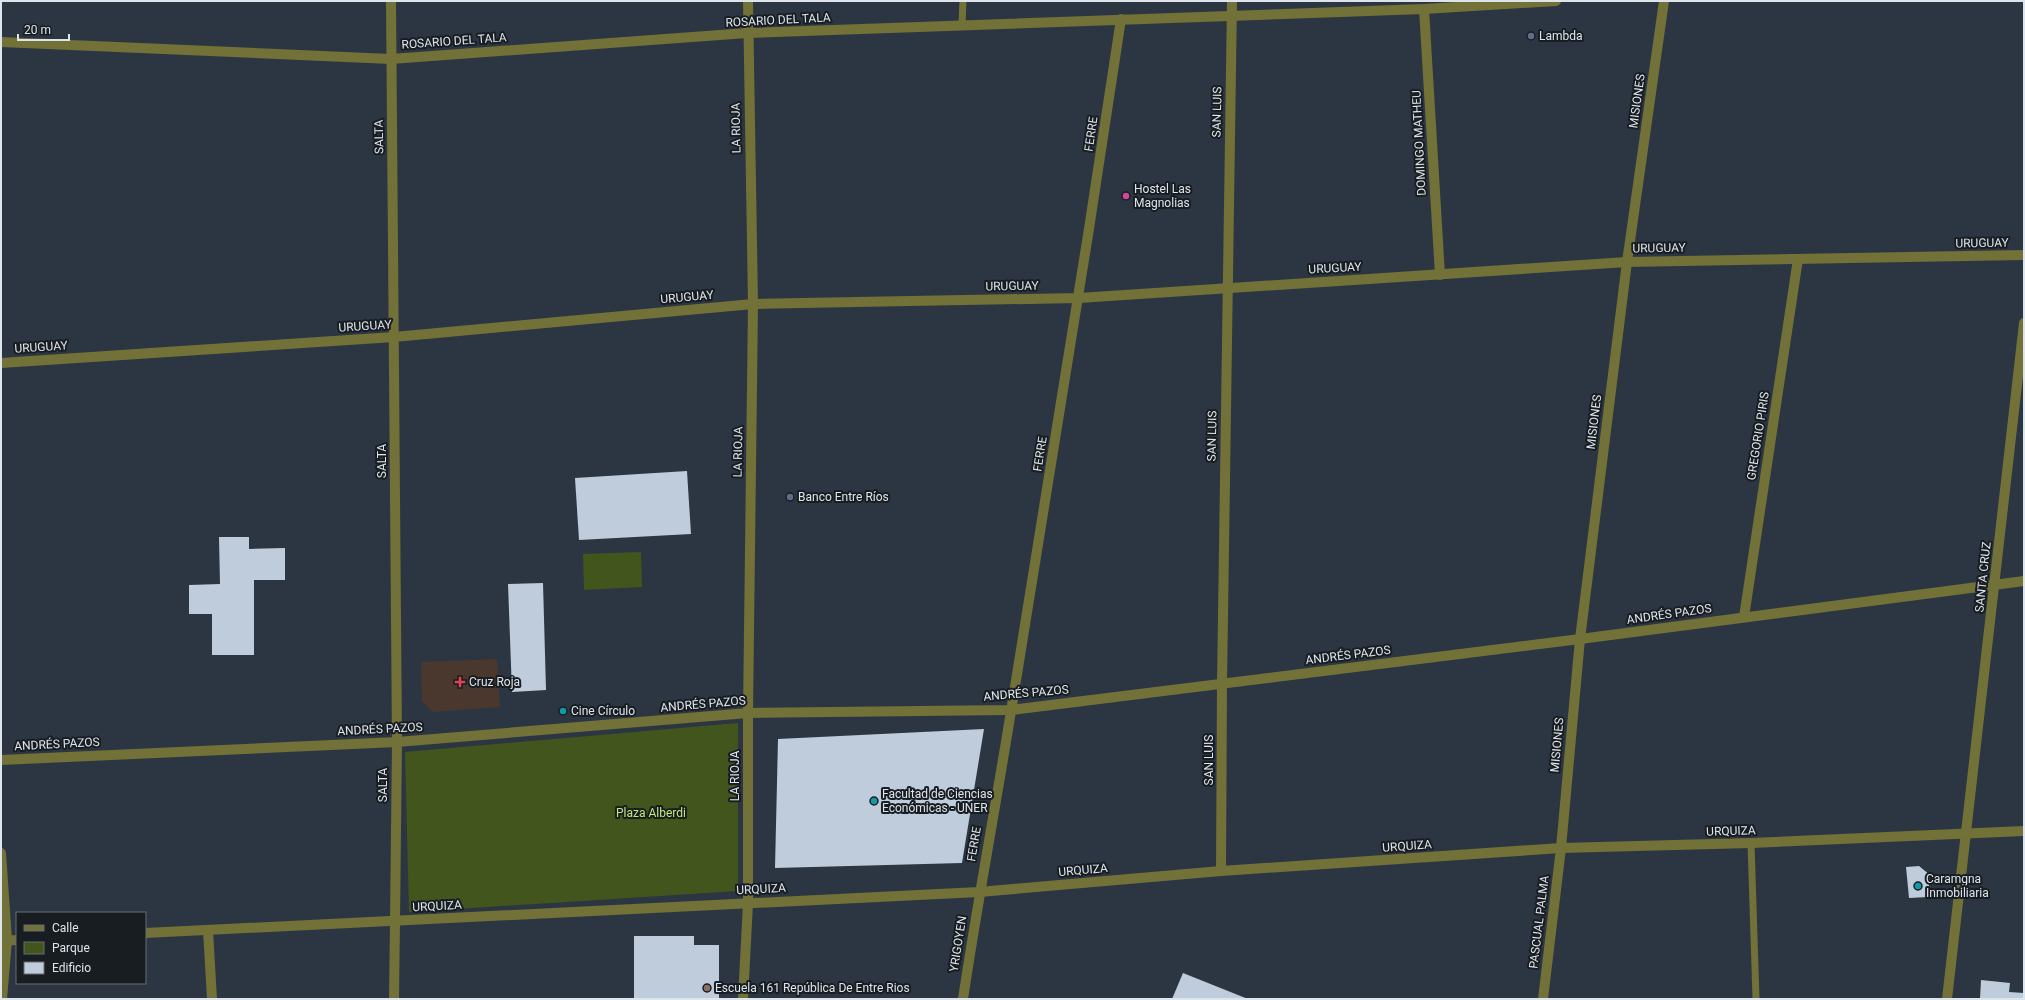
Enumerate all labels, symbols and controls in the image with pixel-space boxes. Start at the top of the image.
street label: ROSARIO DEL TALA [725,10,831,30]
scale bar [18,16,69,42]
text: 20 m [24,23,51,37]
place label: Lambda [1539,29,1583,43]
street label: ROSARIO DEL TALA [401,30,507,52]
marker: Lambda [1526,31,1536,41]
street label: MISIONES [1626,73,1648,129]
street label: SAN LUIS [1210,86,1224,138]
street label: DOMINGO MATHEU [1409,90,1429,196]
street label: LA RIOJA [729,102,743,153]
street label: FERRE [1082,115,1100,152]
street label: SALTA [372,120,386,154]
place label: Hostel Las Magnolias [1134,182,1191,210]
marker: Hostel Las Magnolias [1121,191,1131,201]
street label: URUGUAY [1955,236,2010,250]
street label: URUGUAY [1632,241,1687,255]
street label: URUGUAY [1308,260,1363,276]
street label: URUGUAY [985,279,1040,293]
street label: URUGUAY [660,288,715,306]
street label: URUGUAY [338,317,393,335]
street label: URUGUAY [14,338,69,356]
street label: GREGORIO PIRIS [1744,391,1772,481]
street label: MISIONES [1584,394,1604,450]
street label: SAN LUIS [1205,410,1219,462]
street label: LA RIOJA [731,426,745,477]
street label: FERRE [1030,435,1050,472]
street label: SALTA [375,444,389,478]
place label: Banco Entre Ríos [798,490,889,504]
marker: Banco Entre Ríos [785,492,795,502]
street label: SANTA CRUZ [1972,541,1994,613]
street label: ANDRÉS PAZOS [1626,600,1712,627]
street label: ANDRÉS PAZOS [1305,642,1391,667]
place label: Cruz Roja [469,675,520,689]
marker: Cruz Roja [454,676,466,688]
street label: ANDRÉS PAZOS [983,681,1069,704]
street label: ANDRÉS PAZOS [660,692,746,715]
place label: Cine Círculo [571,704,635,718]
marker: Cine Círculo [558,706,568,716]
street label: MISIONES [1548,717,1566,773]
street label: ANDRÉS PAZOS [337,719,423,738]
street label: ANDRÉS PAZOS [14,734,100,753]
street label: SAN LUIS [1202,735,1216,785]
street label: LA RIOJA [728,751,742,801]
street label: SALTA [376,768,390,802]
place label: Facultad de Ciencias Económicas - UNER [882,787,993,815]
marker: Facultad de Ciencias Económicas - UNER [869,796,879,806]
park label: Plaza Alberdi [616,806,686,820]
street label: URQUIZA [1706,823,1756,839]
street label: FERRE [964,825,984,862]
street label: URQUIZA [1382,837,1432,855]
street label: URQUIZA [1058,861,1108,879]
place label: Caramgna Inmobiliaria [1926,872,1989,900]
street label: PASCUAL PALMA [1526,874,1552,969]
street label: URQUIZA [736,881,786,897]
marker: Caramgna Inmobiliaria [1913,881,1923,891]
street label: URQUIZA [412,898,462,914]
legend [16,912,146,984]
street label: YRIGOYEN [947,915,969,973]
text: Calle [52,921,79,935]
text: Parque [52,941,90,955]
text: Edificio [52,961,91,975]
place label: Escuela 161 República De Entre Rios [715,981,910,995]
marker: Escuela 161 República De Entre Rios [702,983,712,993]

